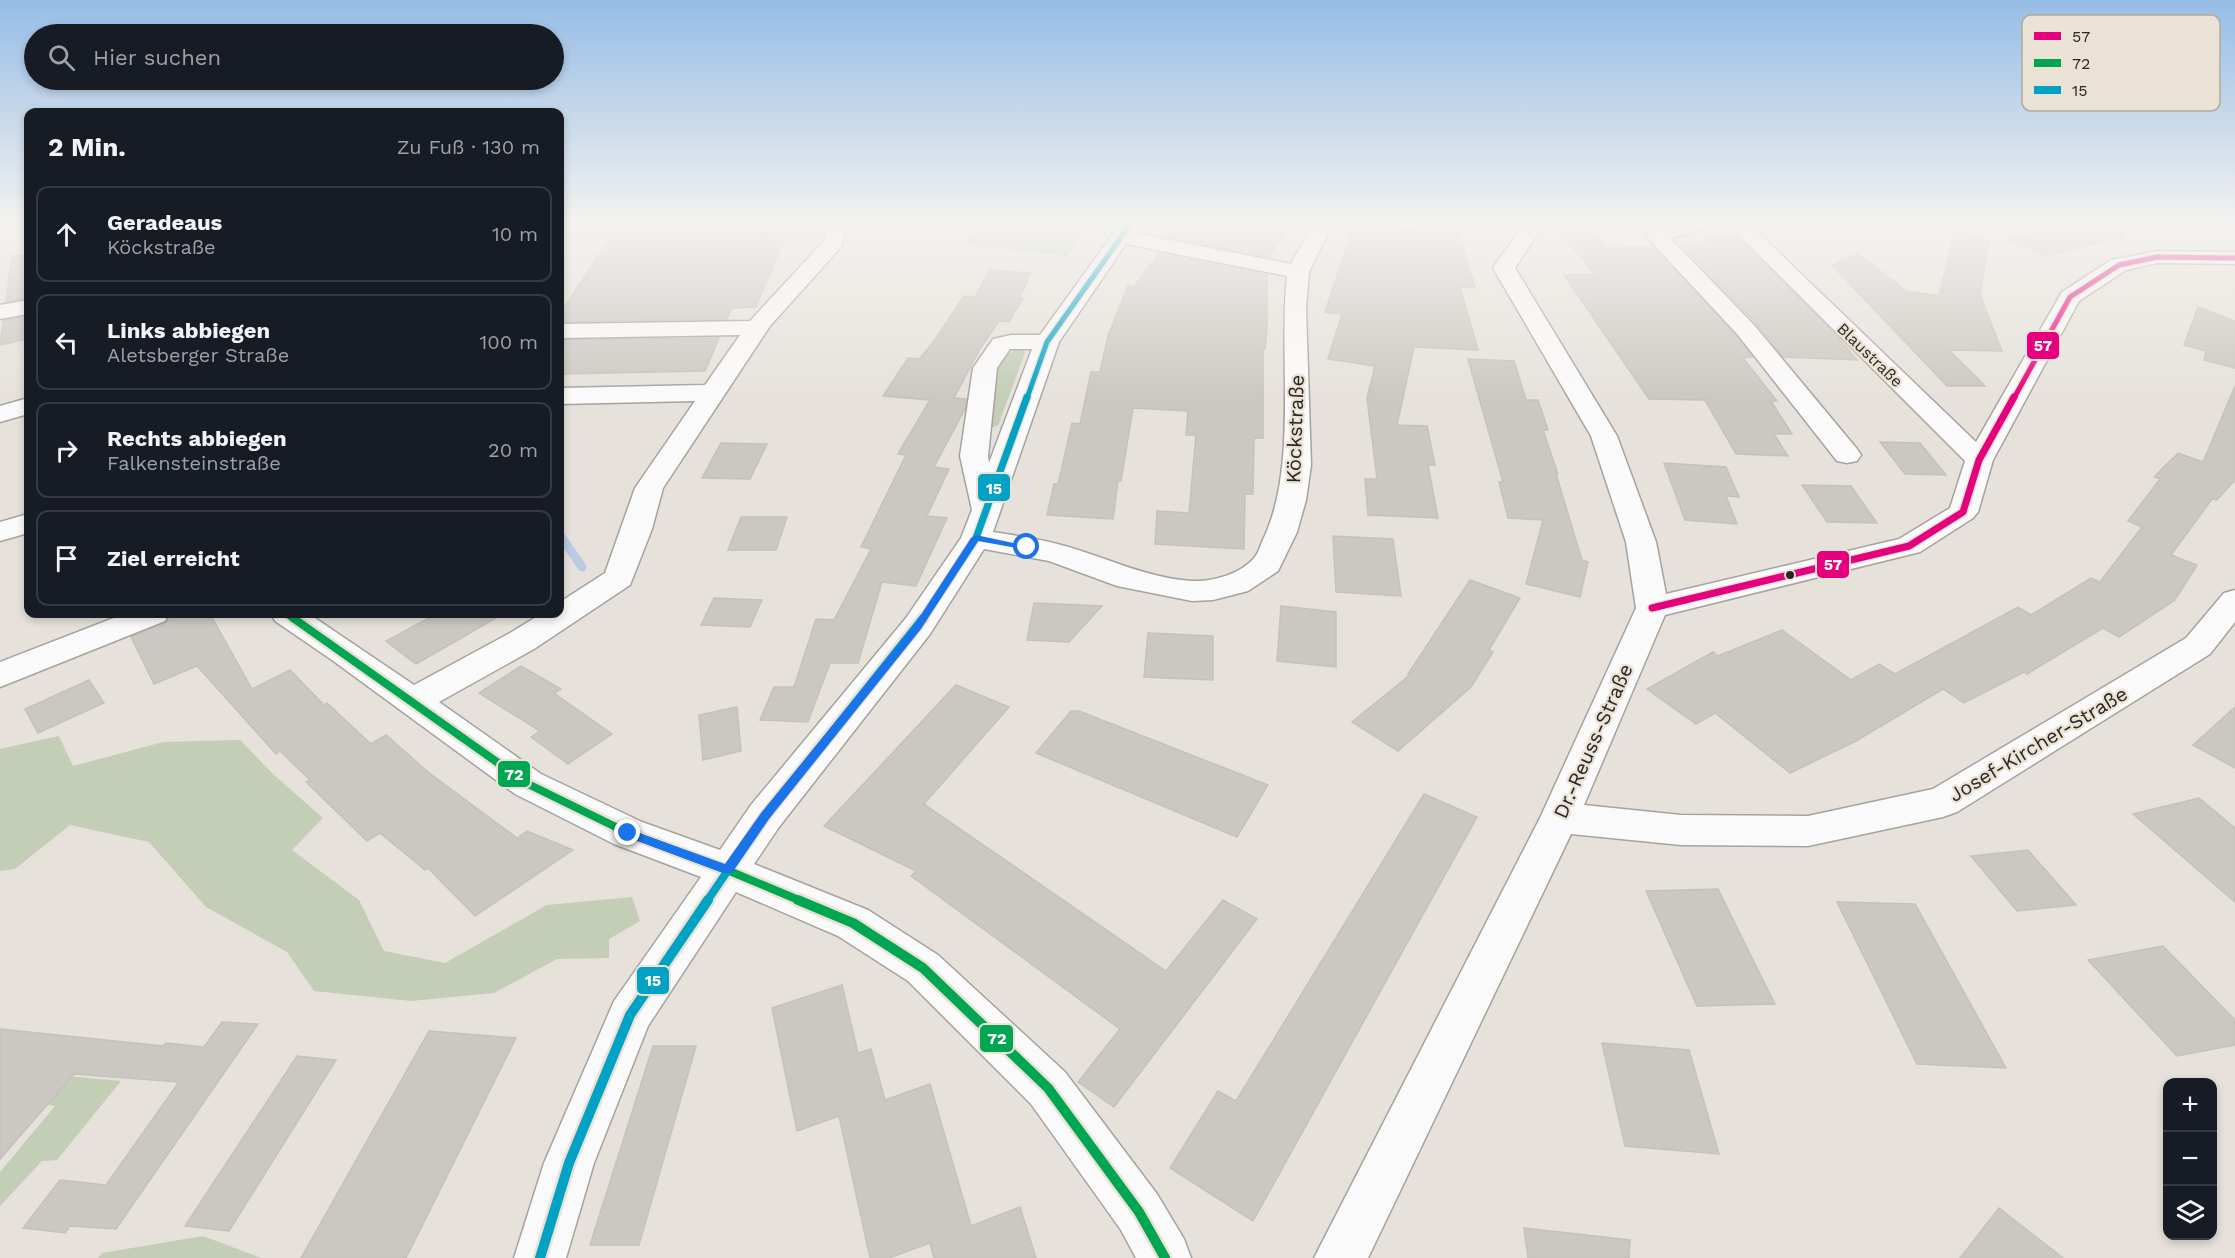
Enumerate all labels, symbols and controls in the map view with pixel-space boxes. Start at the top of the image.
legend [2022,15,2220,111]
search box [24,24,564,90]
text: 57 [2072,27,2090,46]
icon: search [45,41,78,74]
text: Hier suchen [93,45,221,70]
text: 72 [2072,54,2090,73]
text: 15 [2072,81,2088,100]
text: 2 Min. [48,132,126,162]
text: Zu Fuß · 130 m [397,135,540,159]
text: Geradeaus [107,210,222,235]
icon: ahead [50,218,83,251]
text: 10 m [492,222,538,246]
text: Köckstraße [107,235,216,259]
text: Links abbiegen [107,318,270,343]
street label: Blaustraße [1833,319,1907,391]
icon: left [50,326,83,359]
text: 100 m [479,330,538,354]
line badge: 57 [2026,331,2060,360]
text: 57 [2034,336,2053,355]
text: Aletsberger Straße [107,343,289,367]
street label: Köckstraße [1281,374,1309,484]
text: Rechts abbiegen [107,426,287,451]
icon: right [50,434,83,467]
text: 20 m [488,438,538,462]
text: Falkensteinstraße [107,451,281,475]
line badge: 15 [977,473,1011,502]
text: 15 [986,479,1002,498]
route start [1013,533,1039,559]
icon: arrive [50,542,83,575]
text: Ziel erreicht [107,546,240,571]
line badge: 57 [1816,550,1850,579]
text: 57 [1824,555,1843,574]
unlabelled marker [1784,569,1796,581]
street label: Dr.-Reuss-Straße [1548,660,1638,822]
street label: Josef-Kircher-Straße [1944,681,2132,807]
line badge: 72 [497,760,531,788]
text: 72 [504,765,524,784]
route end [614,819,640,845]
line badge: 15 [636,966,670,995]
text: 15 [645,971,661,990]
line badge: 72 [979,1024,1014,1053]
text: 72 [987,1029,1007,1048]
map controls [2163,1078,2217,1240]
button: + [2163,1078,2217,1132]
button: − [2163,1132,2217,1186]
button: layers [2163,1186,2217,1240]

